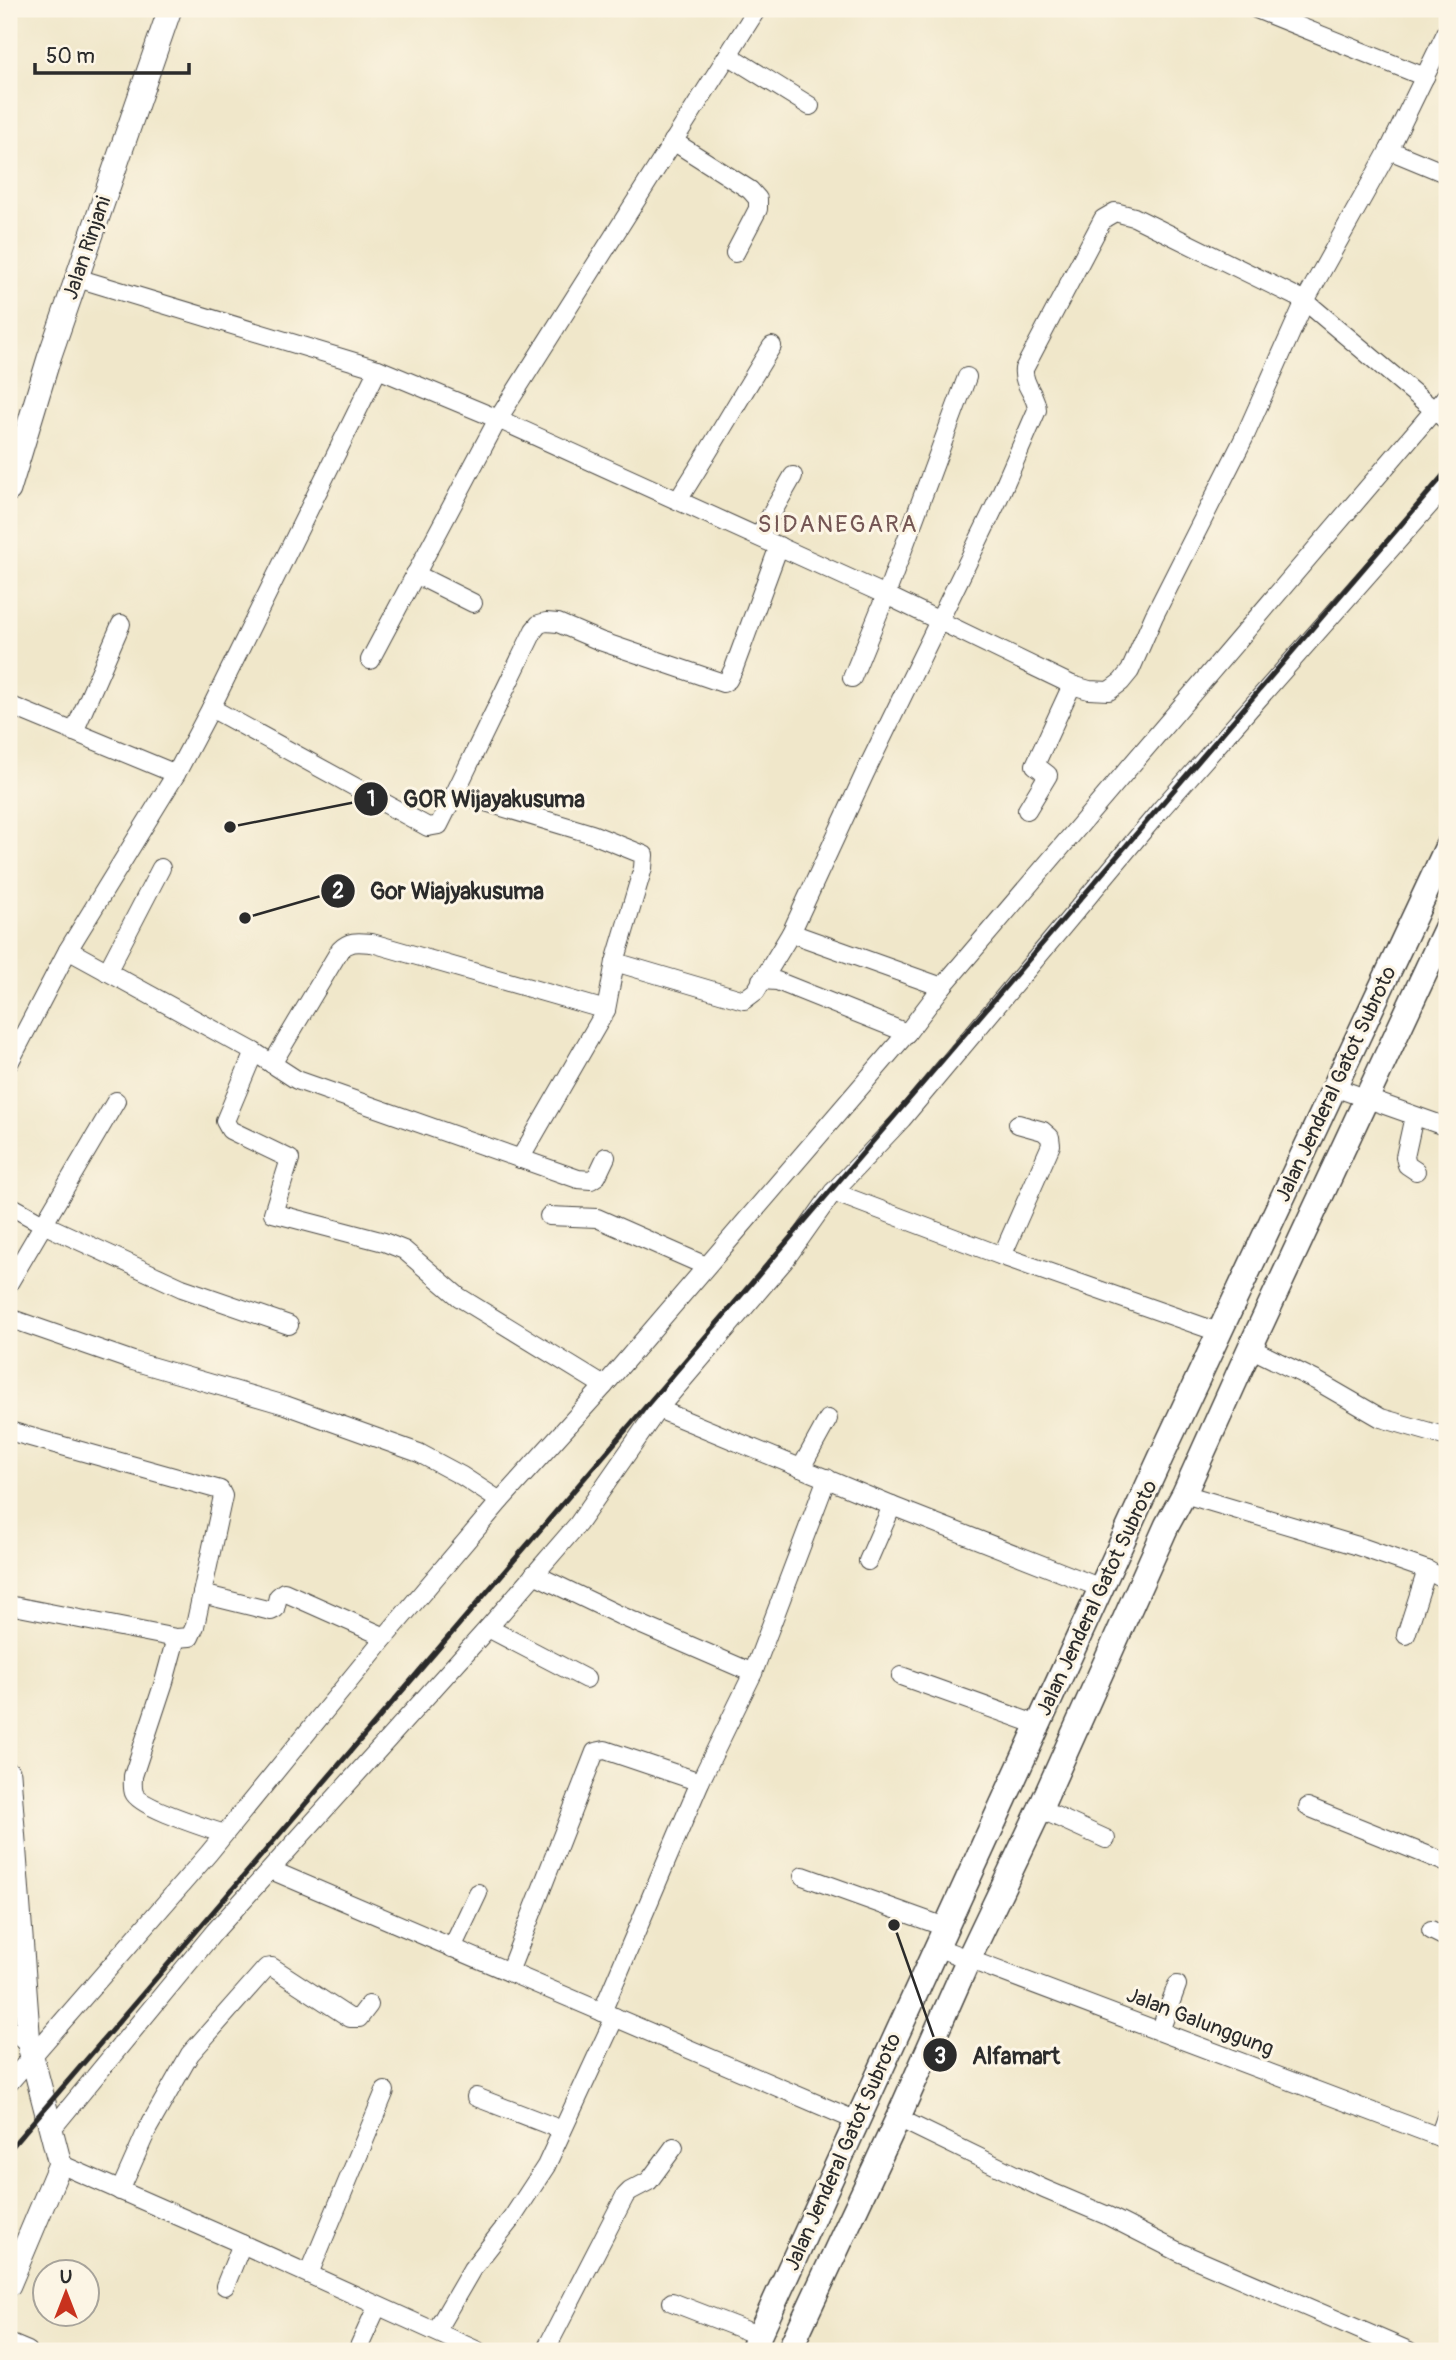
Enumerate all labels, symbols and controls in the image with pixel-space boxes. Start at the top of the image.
scale bar [35,32,189,76]
text: 50 m [46,43,95,70]
street label: Jalan Rinjani [57,193,117,303]
district label: SIDANEGARA [757,510,919,539]
callout: GOR Wijayakusuma [354,777,599,821]
text: GOR Wijayakusuma [403,785,585,814]
text: 1 [367,786,375,813]
callout: Gor Wiajyakusuma [321,869,558,913]
text: Gor Wiajyakusuma [370,877,544,906]
text: 2 [332,878,344,905]
street label: Jalan Jenderal Gatot Subroto [1269,962,1403,1206]
street label: Jalan Jenderal Gatot Subroto [1030,1476,1164,1720]
street label: Jalan Galunggung [1122,1981,1278,2063]
street label: Jalan Jenderal Gatot Subroto [778,2029,908,2275]
callout: Alfamart [923,2033,1074,2077]
text: Alfamart [972,2042,1061,2071]
text: 3 [934,2043,946,2070]
north arrow [32,2258,102,2328]
text: U [60,2265,72,2289]

